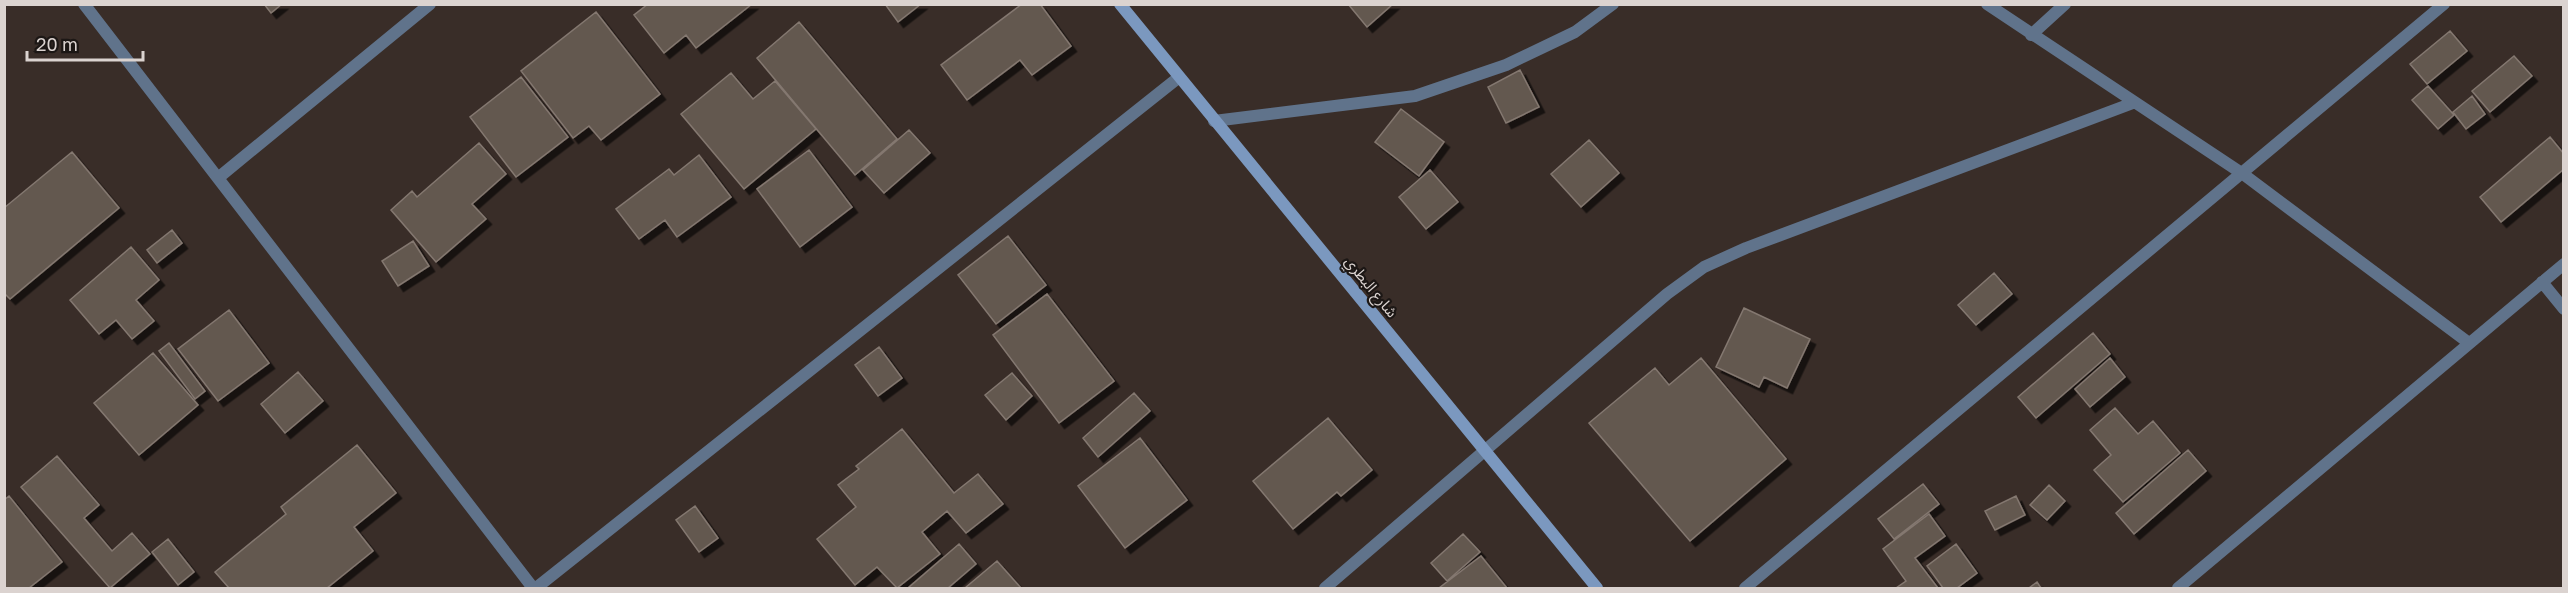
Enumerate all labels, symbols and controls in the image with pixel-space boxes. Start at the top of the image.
scale bar [27,24,142,62]
text: 20 m [36,33,78,55]
street label: شارع البطري [1339,252,1402,323]

